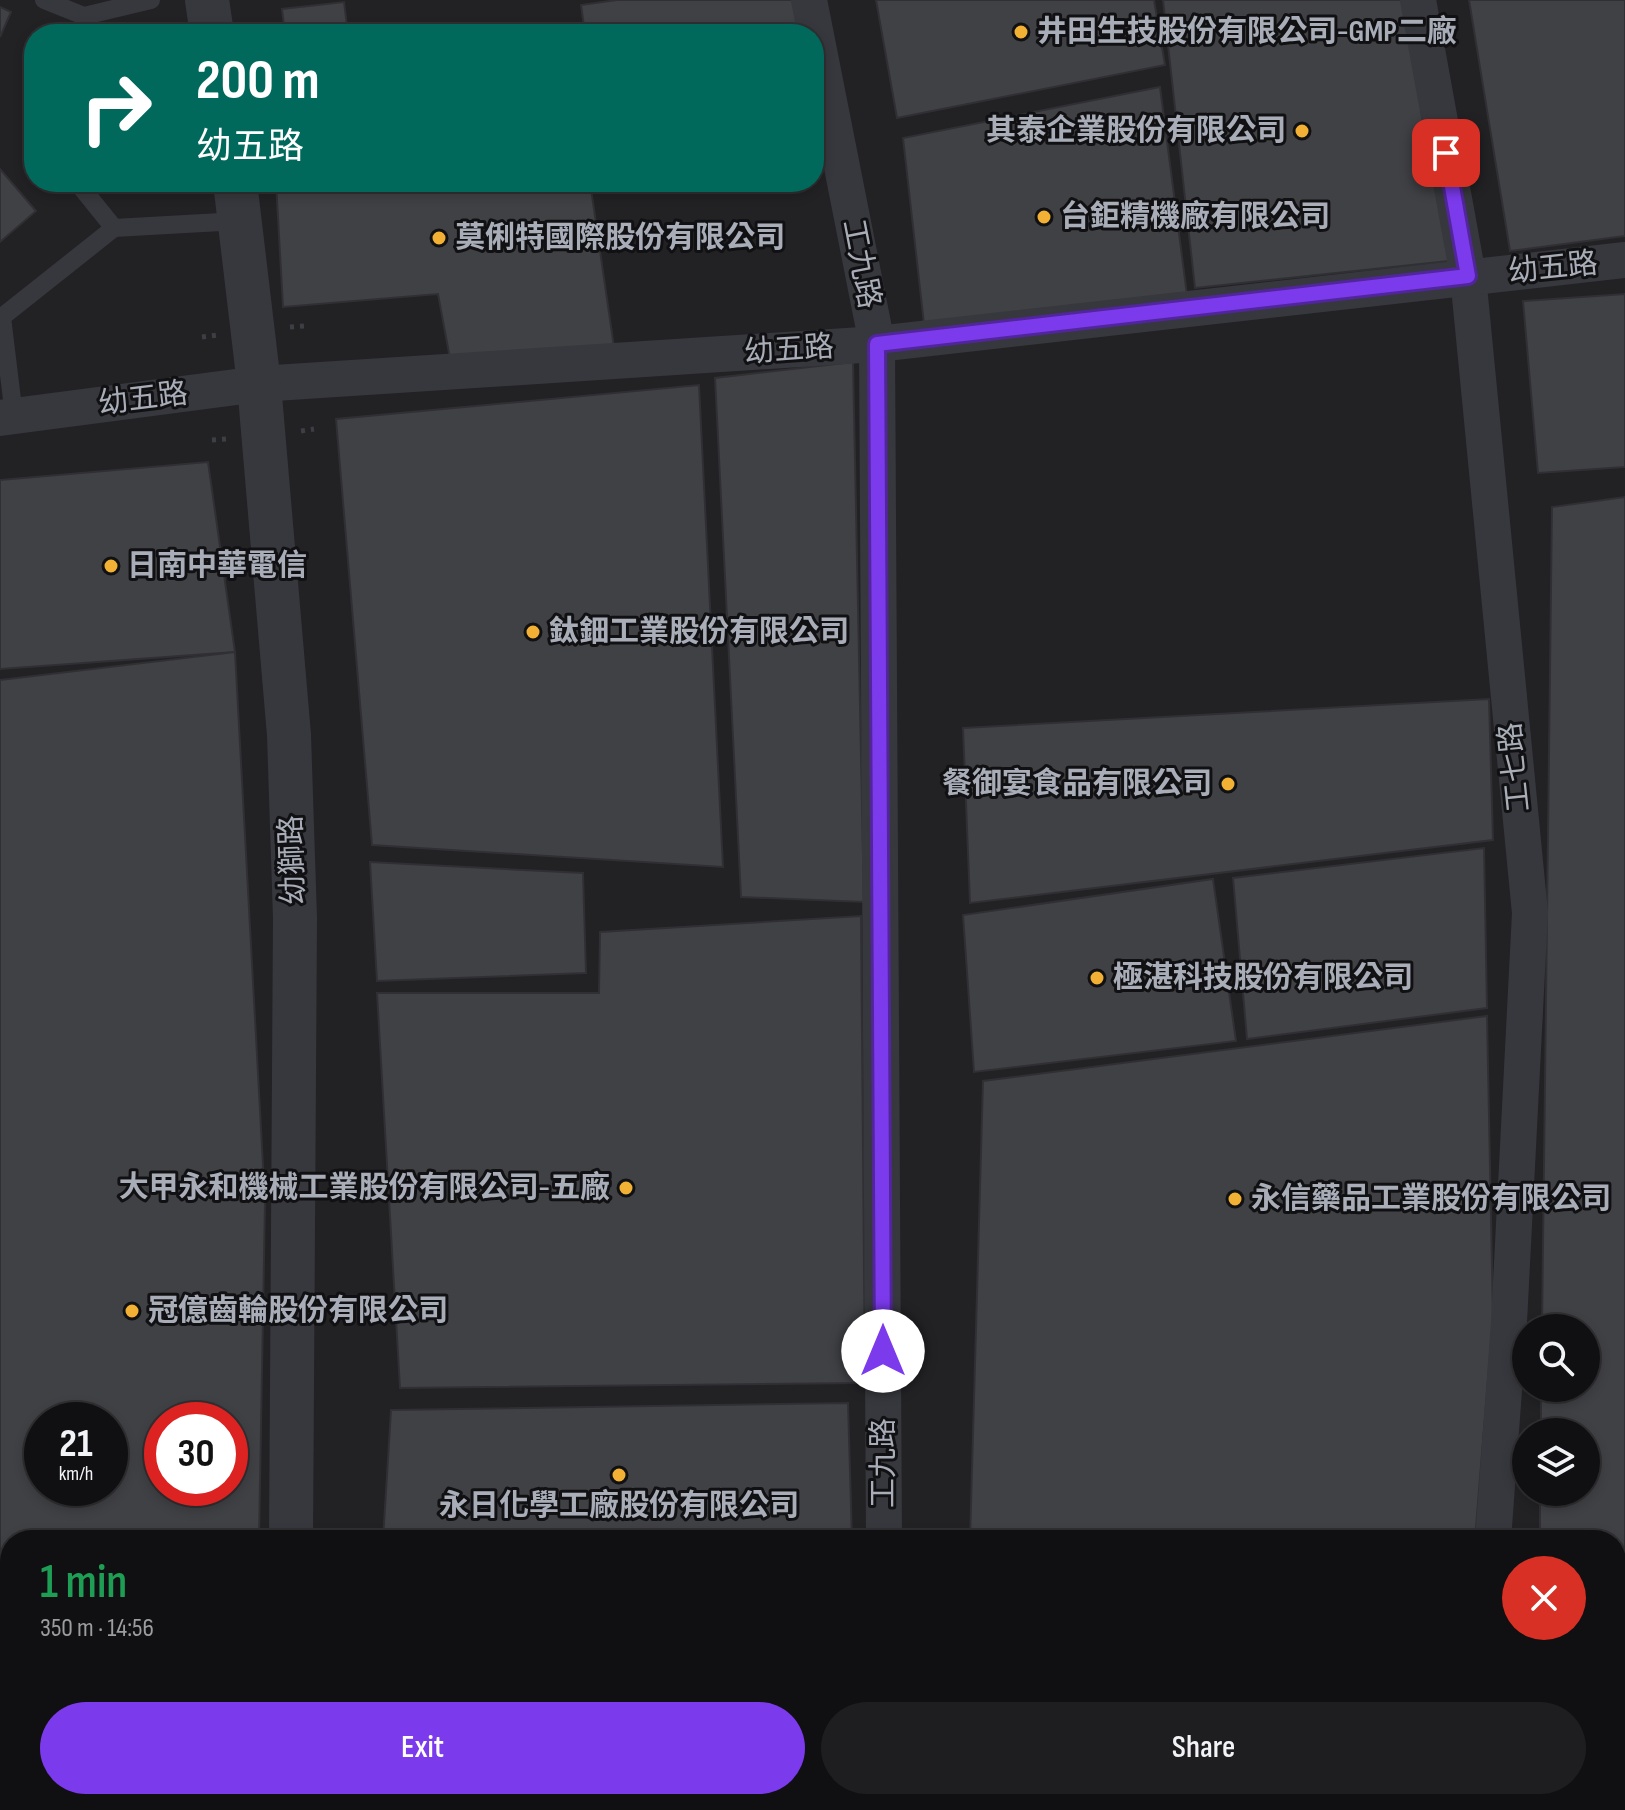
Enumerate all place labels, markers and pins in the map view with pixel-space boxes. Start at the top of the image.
place label: 井田生技股份有限公司-GMP二廠 [1037,14,1457,50]
marker: 井田生技股份有限公司-GMP二廠 [1012,23,1030,41]
place label: 其泰企業股份有限公司 [986,113,1286,149]
pin [1412,119,1480,187]
marker: 其泰企業股份有限公司 [1293,122,1311,140]
place label: 台鉅精機廠有限公司 [1060,199,1330,235]
marker: 台鉅精機廠有限公司 [1035,208,1053,226]
place label: 莫俐特國際股份有限公司 [455,220,785,256]
marker: 莫俐特國際股份有限公司 [430,229,448,247]
place label: 日南中華電信 [127,548,307,584]
marker: 日南中華電信 [102,557,120,575]
place label: 鈦鈿工業股份有限公司 [549,614,849,650]
marker: 鈦鈿工業股份有限公司 [524,623,542,641]
place label: 餐御宴食品有限公司 [942,766,1212,802]
marker: 餐御宴食品有限公司 [1219,775,1237,793]
place label: 極湛科技股份有限公司 [1113,960,1413,996]
marker: 極湛科技股份有限公司 [1088,969,1106,987]
place label: 大甲永和機械工業股份有限公司-五廠 [119,1170,610,1206]
marker: 大甲永和機械工業股份有限公司-五廠 [617,1179,635,1197]
place label: 永信藥品工業股份有限公司 [1251,1181,1611,1217]
marker: 永信藥品工業股份有限公司 [1226,1190,1244,1208]
place label: 冠億齒輪股份有限公司 [148,1293,448,1329]
marker: 冠億齒輪股份有限公司 [123,1302,141,1320]
marker: 永日化學工廠股份有限公司 [610,1466,628,1484]
place label: 永日化學工廠股份有限公司 [439,1488,799,1524]

